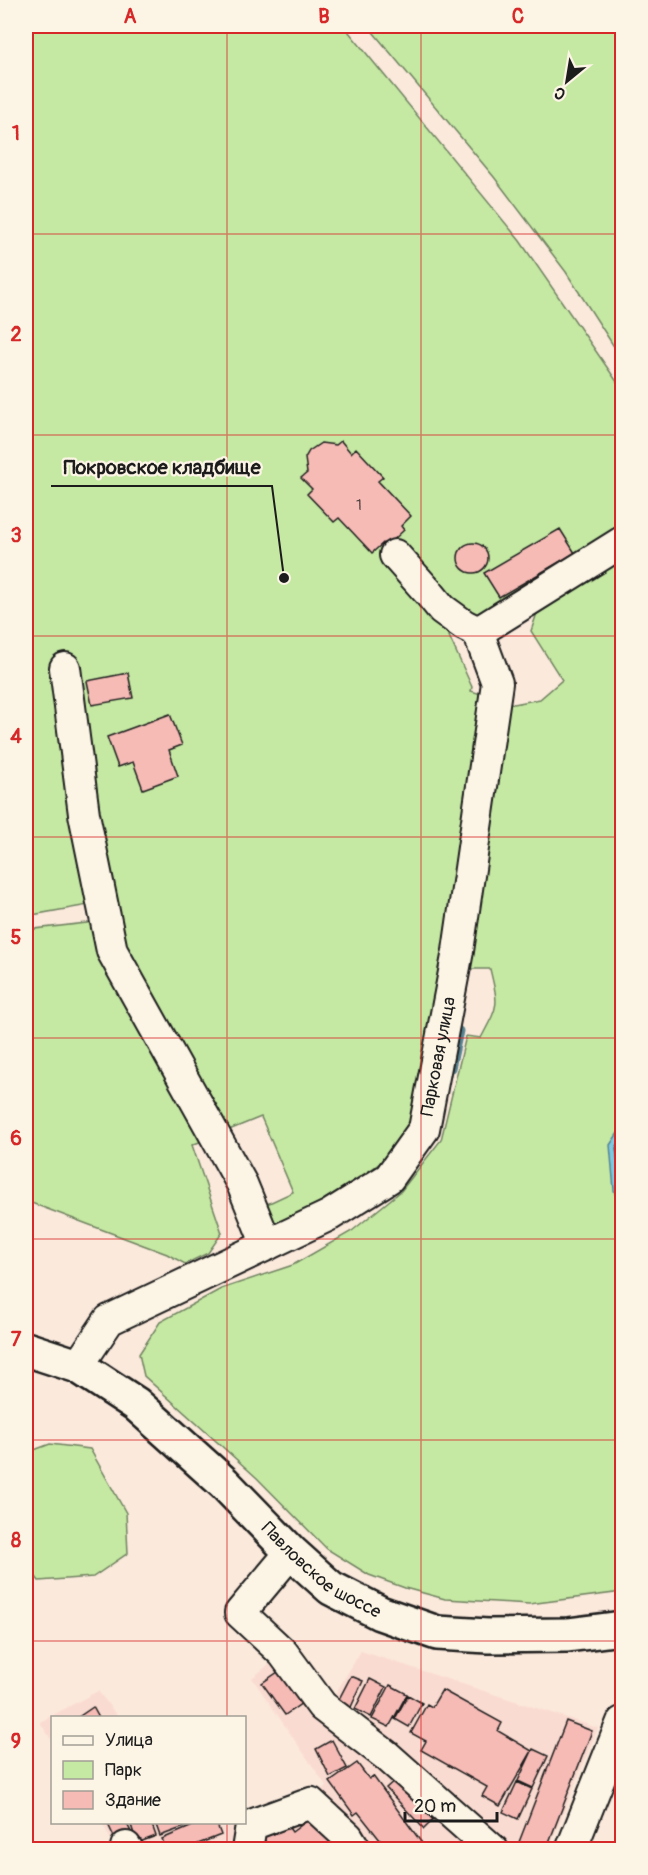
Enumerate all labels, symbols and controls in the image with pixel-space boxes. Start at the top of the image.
text: A [124,4,137,29]
text: B [318,4,330,29]
text: C [512,4,524,29]
north arrow [537,51,597,111]
text: С [551,82,569,104]
text: 1 [12,121,20,146]
text: 2 [10,322,22,347]
callout: Покровское кладбище [51,448,272,486]
text: Покровское кладбище [63,455,262,480]
house number: 1 [356,496,362,515]
text: 3 [10,523,22,548]
text: 4 [10,724,22,749]
text: 5 [11,925,22,950]
street label: Парковая улица [416,995,461,1118]
text: 6 [10,1126,22,1151]
text: 7 [11,1327,22,1352]
street label: Павловское шоссе [256,1517,385,1624]
text: 8 [11,1528,21,1553]
legend [51,1716,246,1824]
text: 9 [11,1729,21,1754]
text: Улица [105,1729,153,1752]
text: Парк [105,1759,142,1782]
scale bar [405,1785,496,1823]
text: Здание [105,1789,161,1812]
text: 20 m [414,1795,456,1818]

